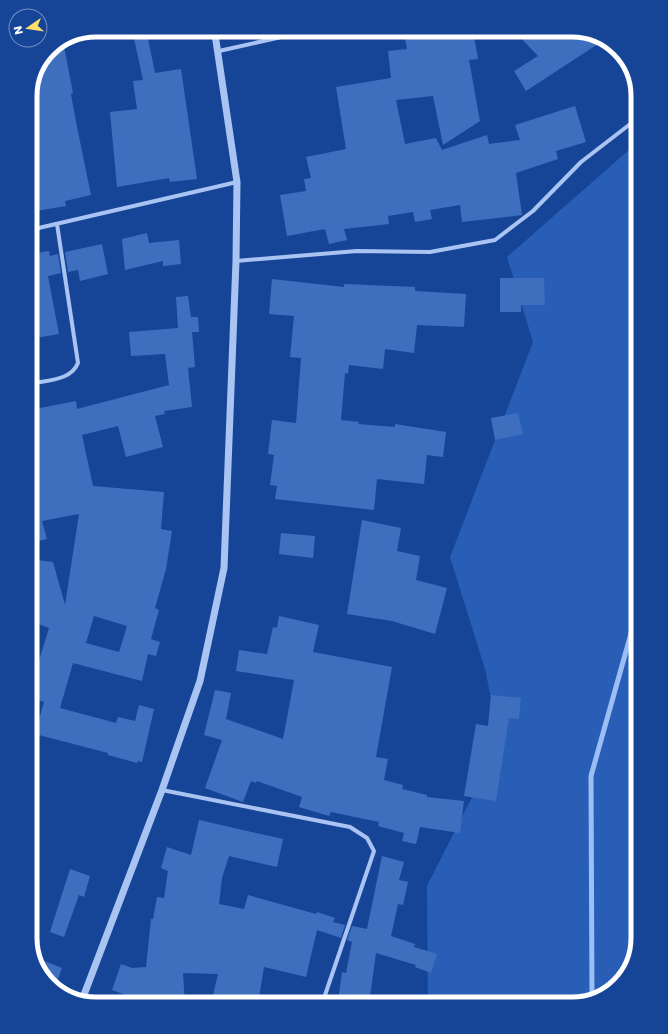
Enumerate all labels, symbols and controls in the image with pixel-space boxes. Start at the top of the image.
north arrow [8,8,48,48]
text: N [10,24,27,36]

